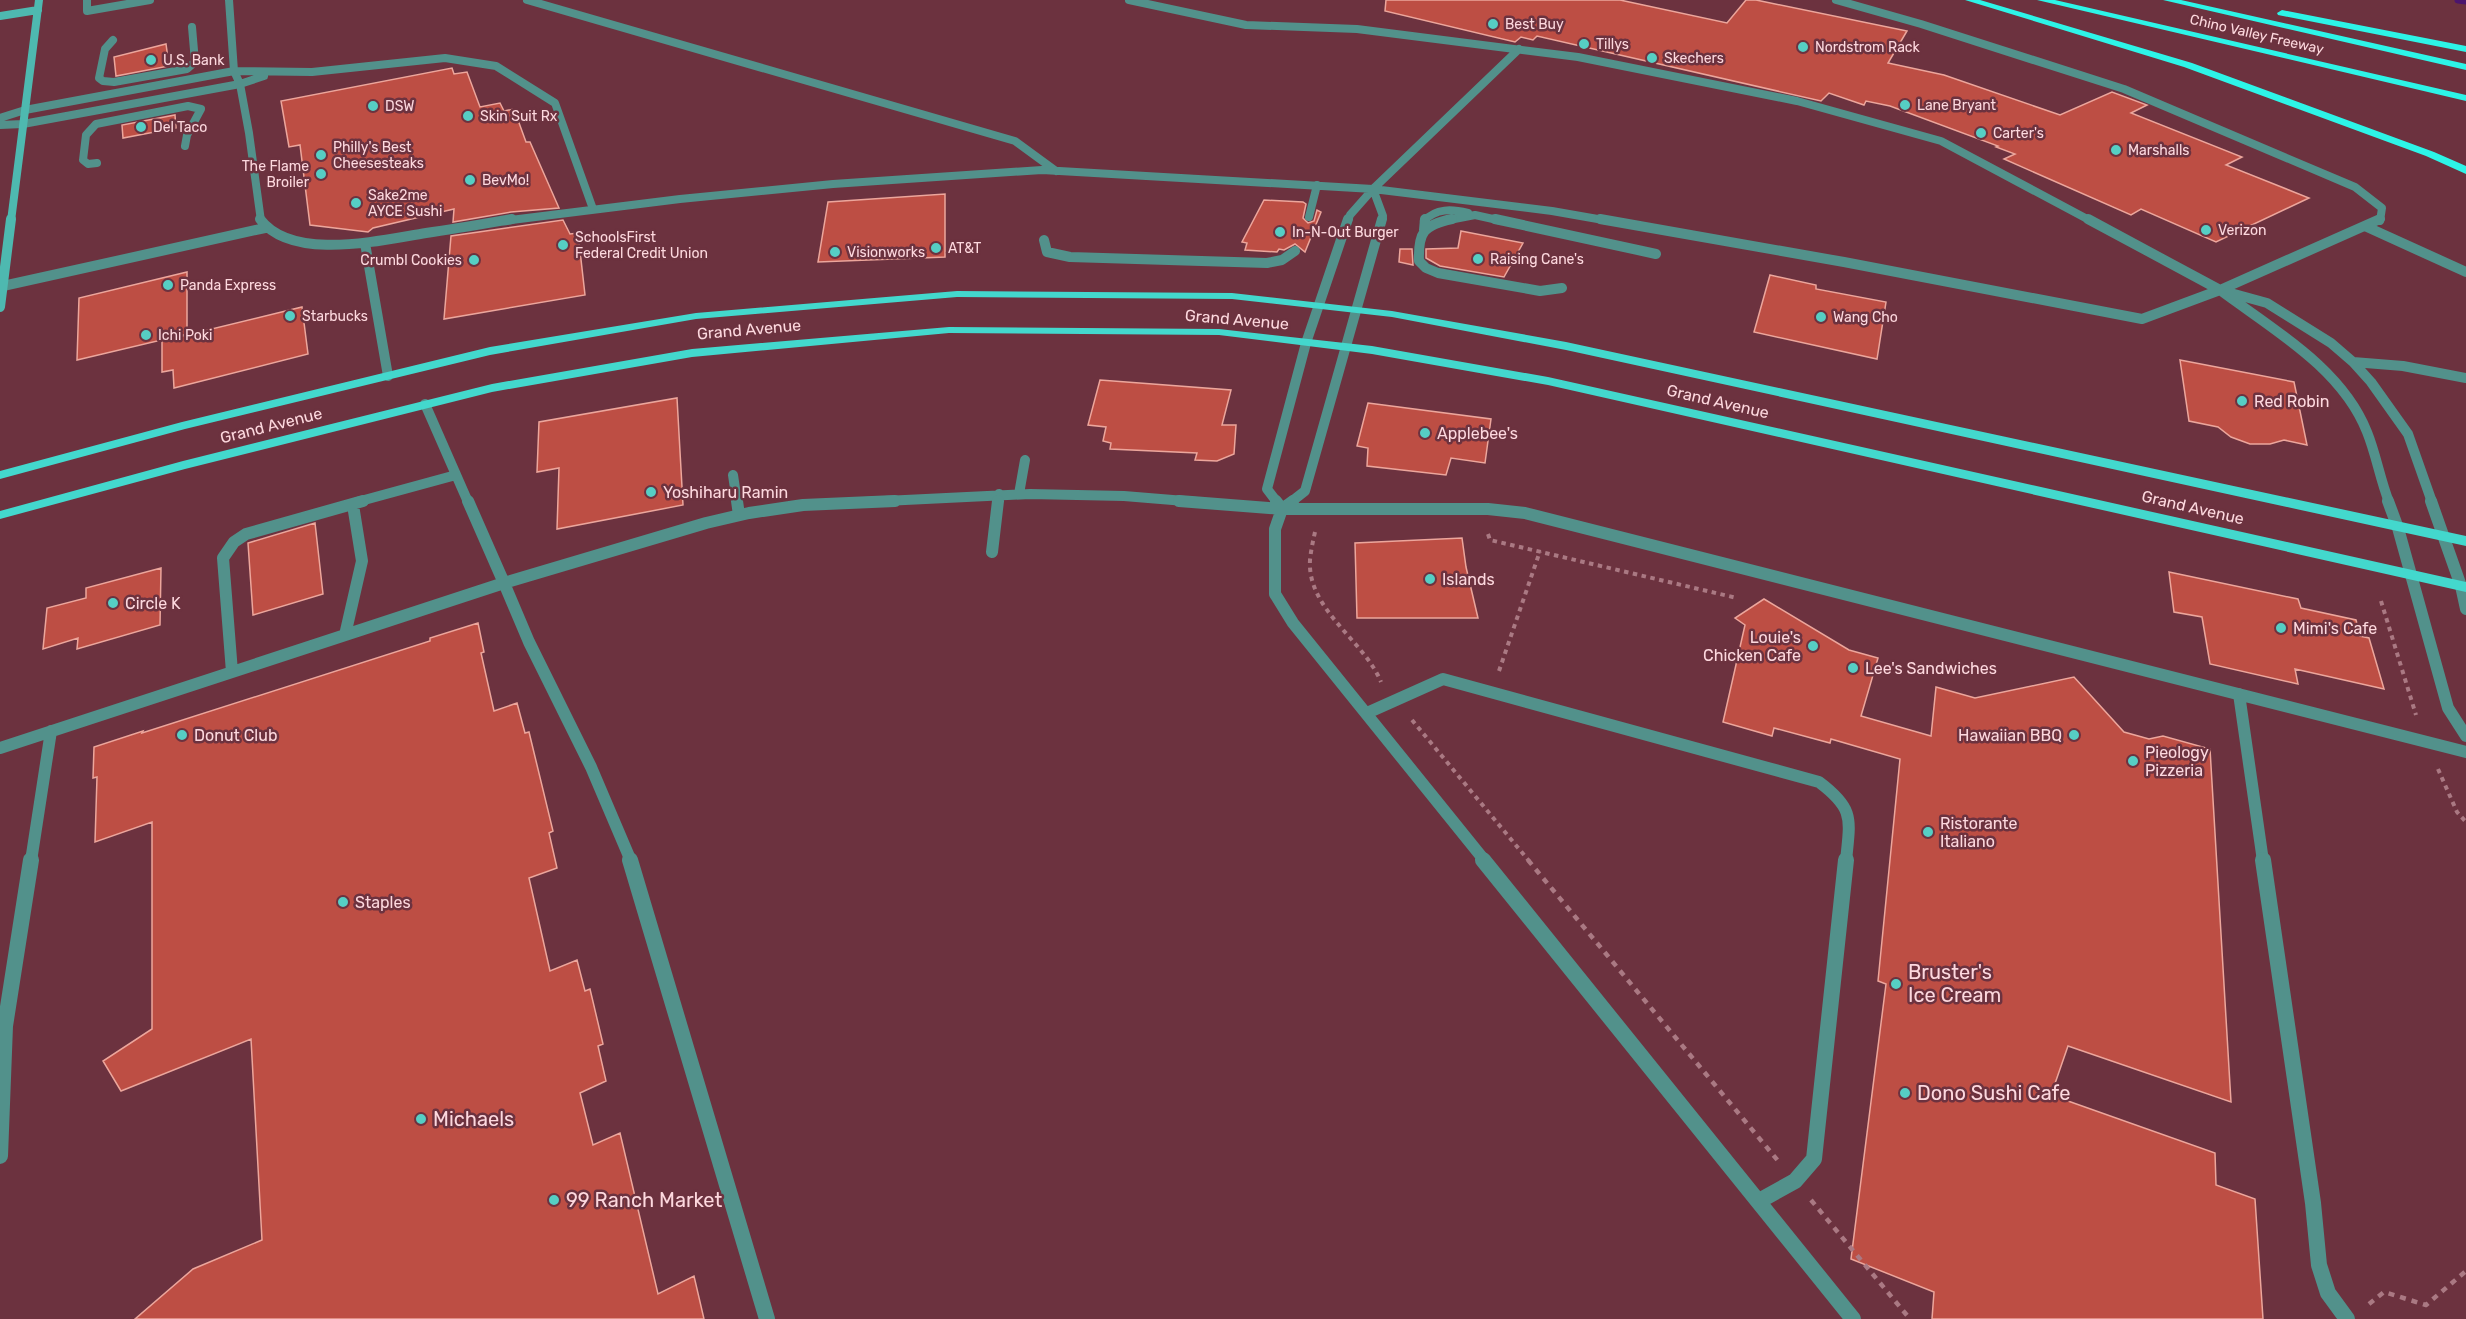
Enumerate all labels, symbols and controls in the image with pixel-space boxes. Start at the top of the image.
street label: Chino Valley Freeway [2188,11,2326,58]
place label: Best Buy [1505,16,1564,33]
marker: Best Buy [1486,17,1500,31]
place label: Tillys [1596,36,1629,53]
marker: Tillys [1577,37,1591,51]
place label: Nordstrom Rack [1815,39,1921,56]
marker: Nordstrom Rack [1796,40,1810,54]
place label: Skechers [1664,50,1724,67]
marker: Skechers [1645,51,1659,65]
place label: U.S. Bank [163,52,225,69]
marker: U.S. Bank [144,53,158,67]
place label: Lane Bryant [1917,97,1997,114]
place label: DSW [385,98,414,115]
marker: Lane Bryant [1898,98,1912,112]
marker: DSW [366,99,380,113]
place label: Skin Suit Rx [480,108,558,125]
marker: Skin Suit Rx [461,109,475,123]
place label: Del Taco [153,119,207,136]
marker: Del Taco [134,120,148,134]
place label: Carter's [1993,125,2044,142]
marker: Carter's [1974,126,1988,140]
place label: Philly's Best Cheesesteaks [333,139,424,172]
place label: Marshalls [2128,142,2190,159]
marker: Marshalls [2109,143,2123,157]
marker: Philly's Best Cheesesteaks [314,148,328,162]
place label: The Flame Broiler [242,158,310,191]
marker: The Flame Broiler [314,167,328,181]
place label: BevMo! [482,172,529,189]
marker: BevMo! [463,173,477,187]
place label: Sake2me AYCE Sushi [368,187,442,220]
marker: Sake2me AYCE Sushi [349,196,363,210]
place label: Verizon [2218,222,2267,239]
marker: Verizon [2199,223,2213,237]
place label: In-N-Out Burger [1292,224,1399,241]
marker: In-N-Out Burger [1273,225,1287,239]
place label: SchoolsFirst Federal Credit Union [575,229,708,262]
marker: SchoolsFirst Federal Credit Union [556,238,570,252]
place label: AT&T [948,240,981,257]
marker: AT&T [929,241,943,255]
place label: Visionworks [847,244,925,261]
marker: Visionworks [828,245,842,259]
place label: Raising Cane's [1490,251,1584,268]
place label: Crumbl Cookies [360,252,462,269]
marker: Raising Cane's [1471,252,1485,266]
marker: Crumbl Cookies [467,253,481,267]
place label: Panda Express [180,277,276,294]
marker: Panda Express [161,278,175,292]
street label: Grand Avenue [1184,305,1290,334]
place label: Starbucks [302,308,368,325]
marker: Starbucks [283,309,297,323]
place label: Wang Cho [1833,309,1898,326]
marker: Wang Cho [1814,310,1828,324]
street label: Grand Avenue [696,315,802,344]
place label: Ichi Poki [158,327,212,344]
marker: Ichi Poki [139,328,153,342]
street label: Grand Avenue [1665,380,1771,422]
place label: Red Robin [2254,392,2329,411]
marker: Red Robin [2235,394,2249,408]
street label: Grand Avenue [218,404,324,447]
place label: Applebee's [1437,424,1518,443]
marker: Applebee's [1418,426,1432,440]
place label: Yoshiharu Ramin [663,483,788,502]
marker: Yoshiharu Ramin [644,485,658,499]
street label: Grand Avenue [2140,486,2246,528]
place label: Islands [1442,570,1495,589]
marker: Islands [1423,572,1437,586]
place label: Circle K [125,594,181,613]
marker: Circle K [106,596,120,610]
place label: Mimi's Cafe [2293,619,2377,638]
marker: Mimi's Cafe [2274,621,2288,635]
place label: Louie's Chicken Cafe [1703,628,1801,665]
marker: Louie's Chicken Cafe [1806,639,1820,653]
place label: Lee's Sandwiches [1865,659,1997,678]
marker: Lee's Sandwiches [1846,661,1860,675]
place label: Donut Club [194,726,277,745]
place label: Hawaiian BBQ [1958,726,2062,745]
marker: Donut Club [175,728,189,742]
marker: Hawaiian BBQ [2067,728,2081,742]
place label: Pieology Pizzeria [2145,743,2209,780]
marker: Pieology Pizzeria [2126,754,2140,768]
place label: Ristorante Italiano [1940,814,2018,851]
marker: Ristorante Italiano [1921,825,1935,839]
place label: Staples [355,893,411,912]
marker: Staples [336,895,350,909]
place label: Bruster's Ice Cream [1908,960,2001,1007]
marker: Bruster's Ice Cream [1889,977,1903,991]
place label: Dono Sushi Cafe [1917,1081,2070,1105]
marker: Dono Sushi Cafe [1898,1086,1912,1100]
place label: Michaels [433,1107,514,1131]
marker: Michaels [414,1112,428,1126]
place label: 99 Ranch Market [566,1188,722,1212]
marker: 99 Ranch Market [547,1193,561,1207]

